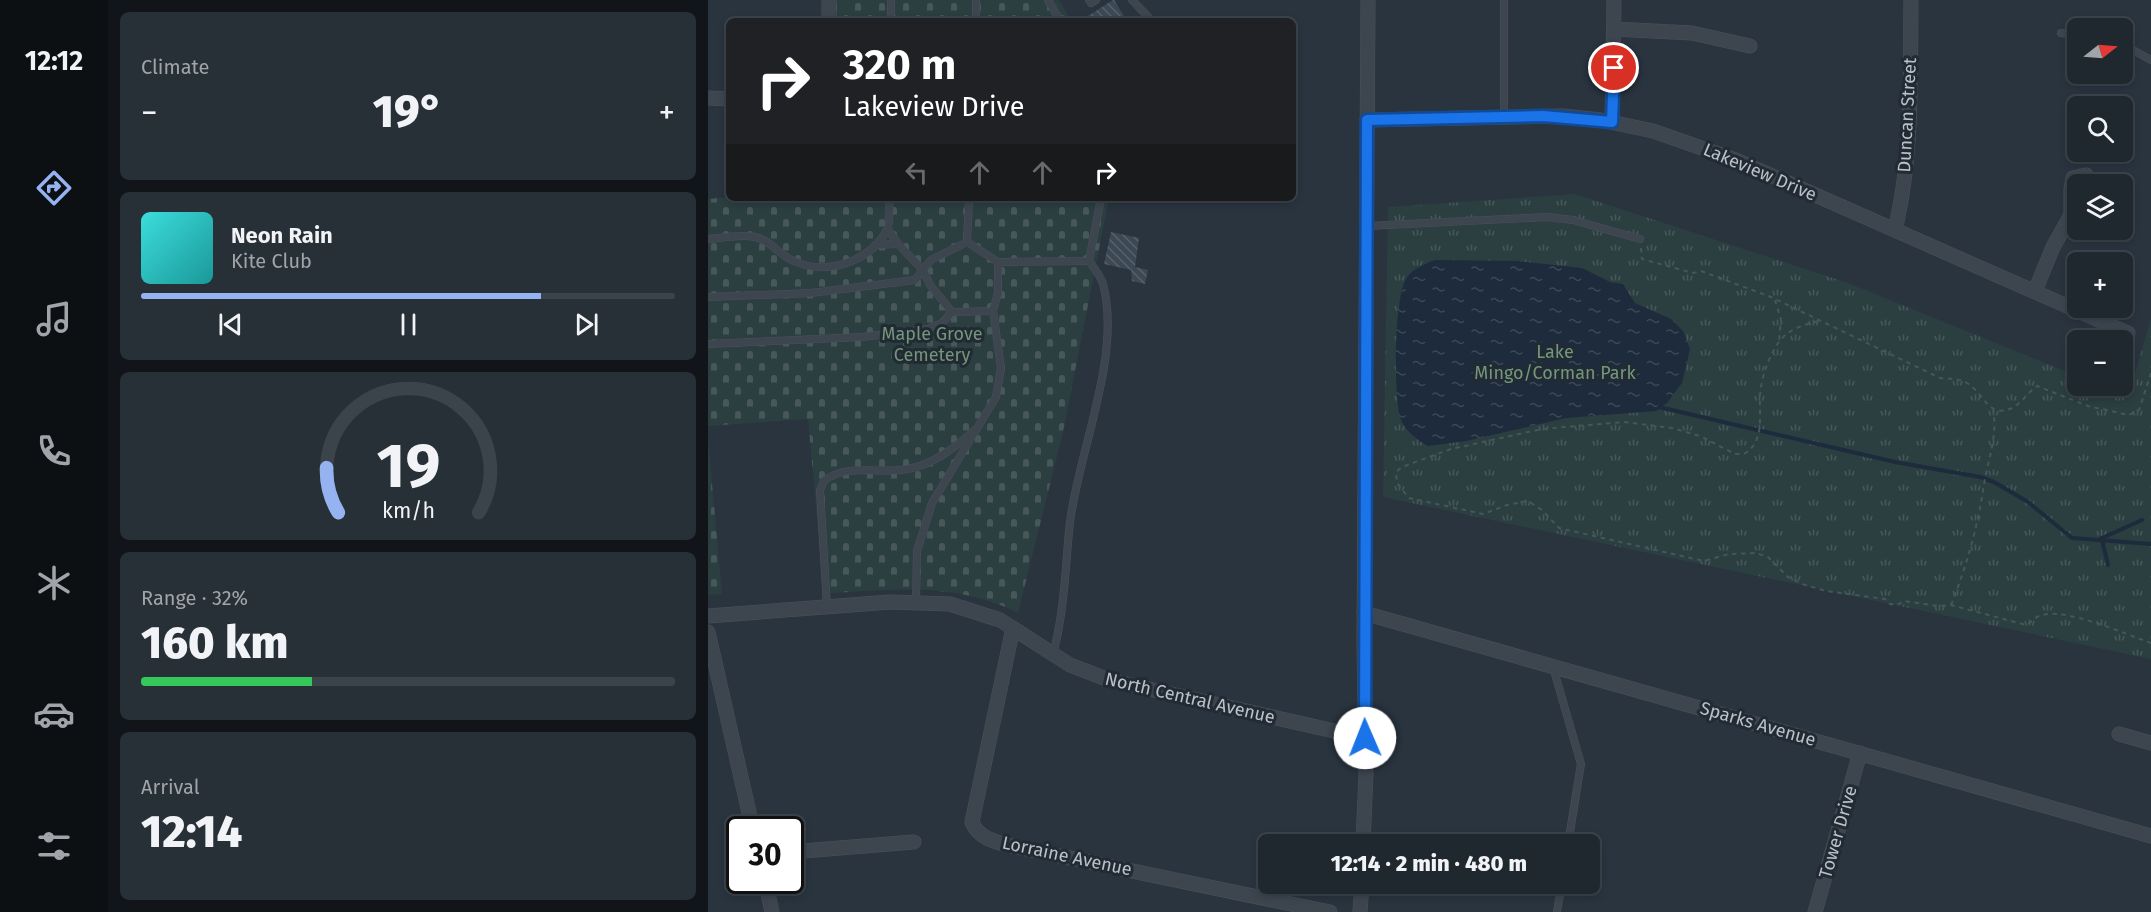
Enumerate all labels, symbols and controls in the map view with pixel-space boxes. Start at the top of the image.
north arrow [2067,18,2133,84]
map controls [2067,18,2133,396]
text: 320 m [843,40,956,90]
icon: right [744,42,822,120]
pin [1588,42,1639,93]
text: 12:12 [25,45,83,77]
icon: arrive [1597,51,1630,84]
text: Climate [141,55,209,79]
street label: Duncan Street [1893,57,1921,173]
text: 19° [373,85,443,139]
text: Lakeview Drive [843,91,1025,123]
text: − [141,93,158,133]
text: + [659,93,675,133]
button: search [2067,96,2133,162]
street label: Lakeview Drive [1700,138,1820,206]
icon: left [900,156,933,189]
icon: ahead [963,156,996,189]
icon: ahead [1026,156,1059,189]
icon: right [1089,156,1122,189]
icon: directions [33,167,75,209]
button: layers [2067,174,2133,240]
text: Neon Rain [231,222,333,249]
text: Kite Club [231,249,312,273]
button: + [2067,252,2133,318]
icon: music [33,298,75,340]
icon: previous [214,308,247,341]
icon: pause [392,308,425,341]
icon: next [570,308,603,341]
park label: Maple Grove Cemetery [881,323,983,366]
button: − [2067,330,2133,396]
park label: Lake Mingo/Corman Park [1474,341,1636,384]
text: 19 [376,429,440,504]
icon: phone [33,430,75,472]
text: km/h [381,498,435,524]
icon: climate [33,562,75,604]
text: Range · 32% [141,586,248,610]
text: 160 km [141,616,288,670]
street label: North Central Avenue [1103,668,1277,728]
icon: car [33,693,75,735]
street label: Sparks Avenue [1698,697,1818,751]
position arrow [1333,706,1397,770]
text: Arrival [141,775,200,799]
street label: Tower Drive [1814,783,1862,881]
text: 12:14 [141,805,242,859]
speed limit sign: 30 [726,816,804,894]
icon: filters [33,825,75,867]
street label: Lorraine Avenue [1000,832,1134,880]
text: 12:14 · 2 min · 480 m [1331,850,1527,877]

